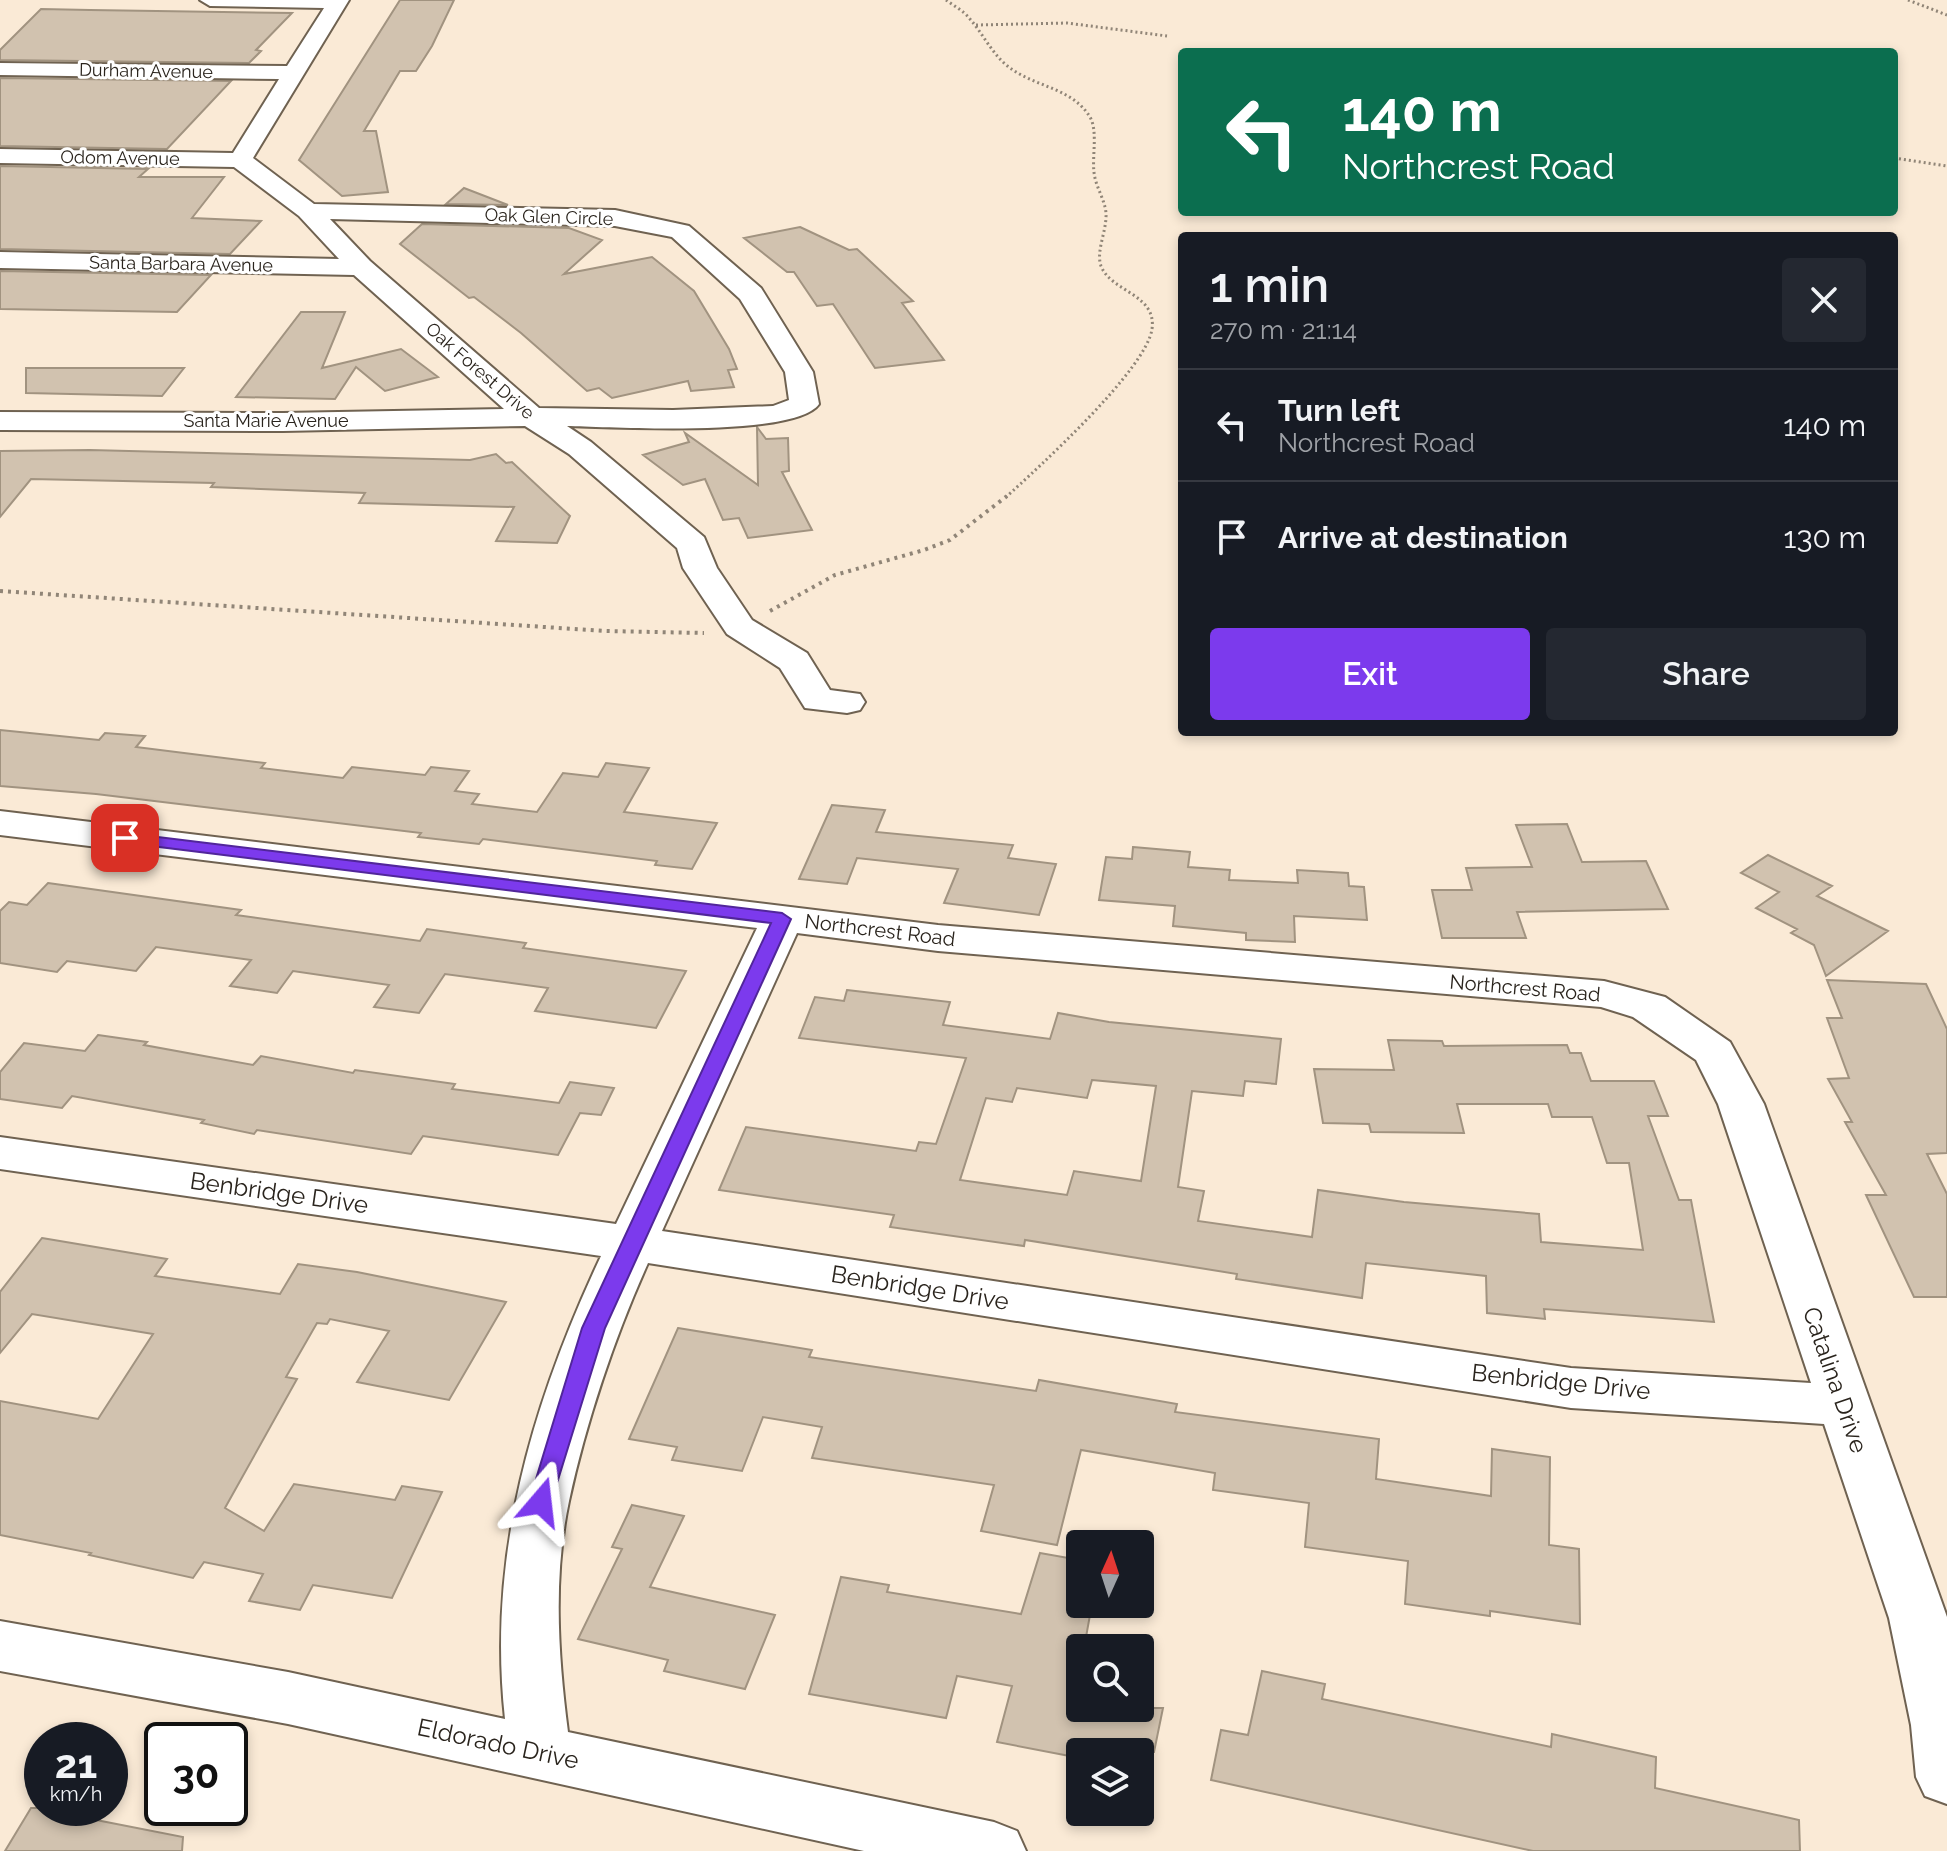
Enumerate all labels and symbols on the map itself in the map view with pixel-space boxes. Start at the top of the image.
street label: Durham Avenue [79,59,214,82]
street label: Odom Avenue [60,146,180,169]
street label: Oak Glen Circle [484,204,614,229]
street label: Santa Barbara Avenue [89,251,274,276]
street label: Oak Forest Drive [422,318,539,424]
street label: Santa Marie Avenue [183,410,349,431]
pin [91,804,159,872]
street label: Northcrest Road [803,909,957,951]
street label: Northcrest Road [1449,969,1601,1007]
street label: Benbridge Drive [188,1166,370,1219]
street label: Benbridge Drive [829,1259,1011,1316]
street label: Catalina Drive [1797,1303,1874,1457]
street label: Benbridge Drive [1470,1358,1652,1405]
position arrow [499,1460,583,1544]
north arrow [1066,1530,1154,1618]
street label: Eldorado Drive [415,1712,582,1775]
speed limit sign: 30 [144,1722,248,1826]

